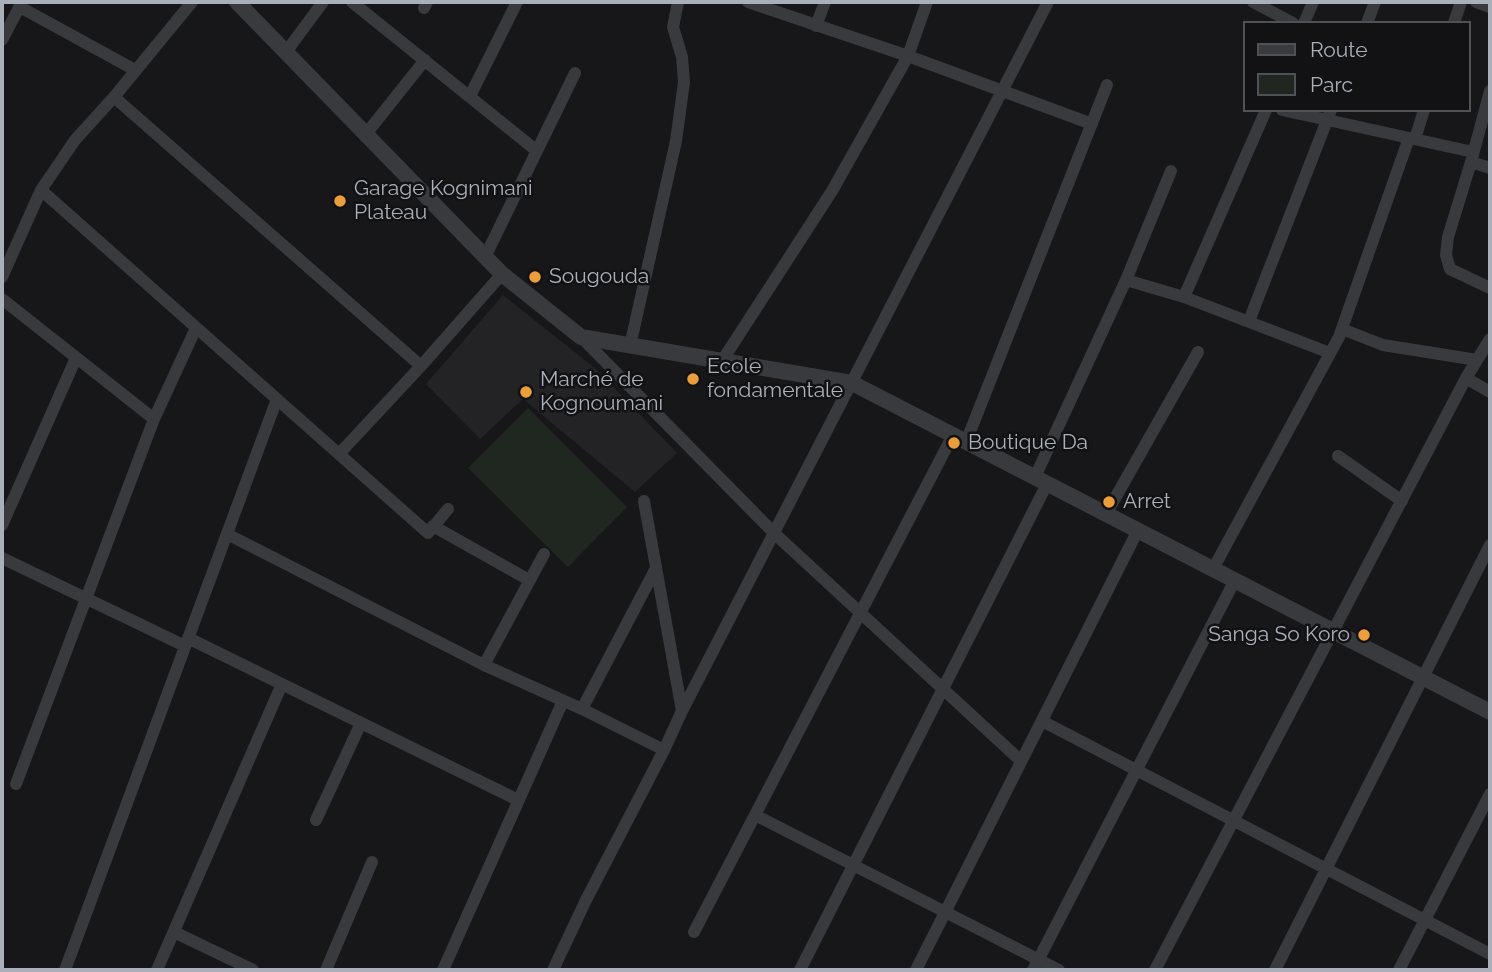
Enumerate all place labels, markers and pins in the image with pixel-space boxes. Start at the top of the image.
place label: Garage Kognimani Plateau [354,176,533,226]
marker: Garage Kognimani Plateau [332,193,348,209]
place label: Sougouda [549,264,649,290]
marker: Sougouda [527,269,543,285]
place label: Ecole fondamentale [707,354,843,404]
place label: Marché de Kognoumani [540,367,663,417]
marker: Ecole fondamentale [685,371,701,387]
marker: Marché de Kognoumani [518,384,534,400]
place label: Boutique Da [968,430,1088,456]
marker: Boutique Da [946,435,962,451]
place label: Arret [1123,489,1171,515]
marker: Arret [1101,494,1117,510]
place label: Sanga So Koro [1208,622,1350,648]
marker: Sanga So Koro [1356,627,1372,643]

